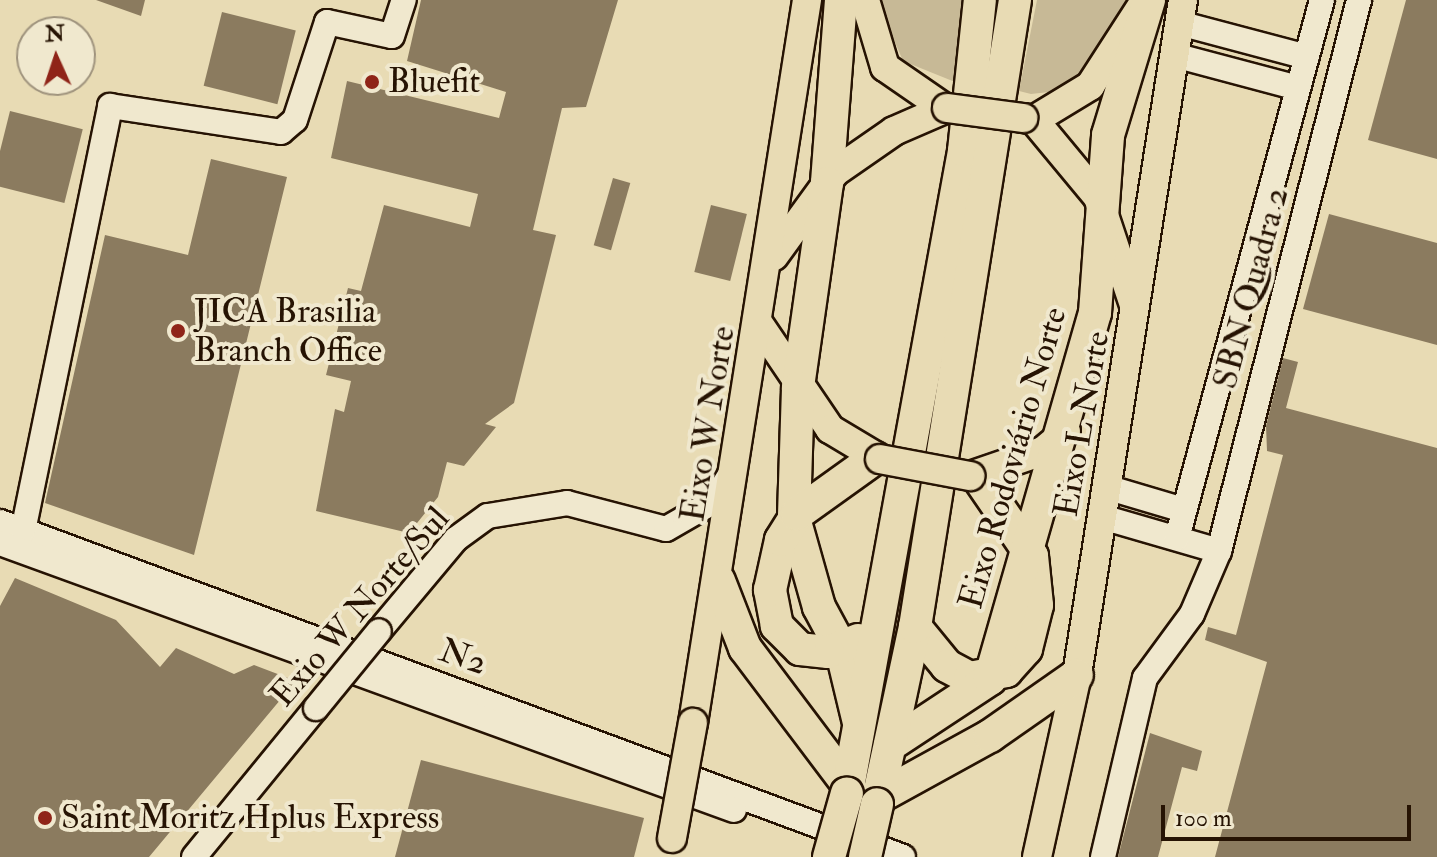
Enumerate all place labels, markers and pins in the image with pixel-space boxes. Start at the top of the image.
place label: Bluefit [388,62,480,102]
marker: Bluefit [363,73,381,91]
place label: JICA Brasilia Branch Office [194,291,382,370]
marker: JICA Brasilia Branch Office [169,322,187,340]
place label: Saint Moritz Hplus Express [61,798,439,838]
marker: Saint Moritz Hplus Express [36,809,54,827]

